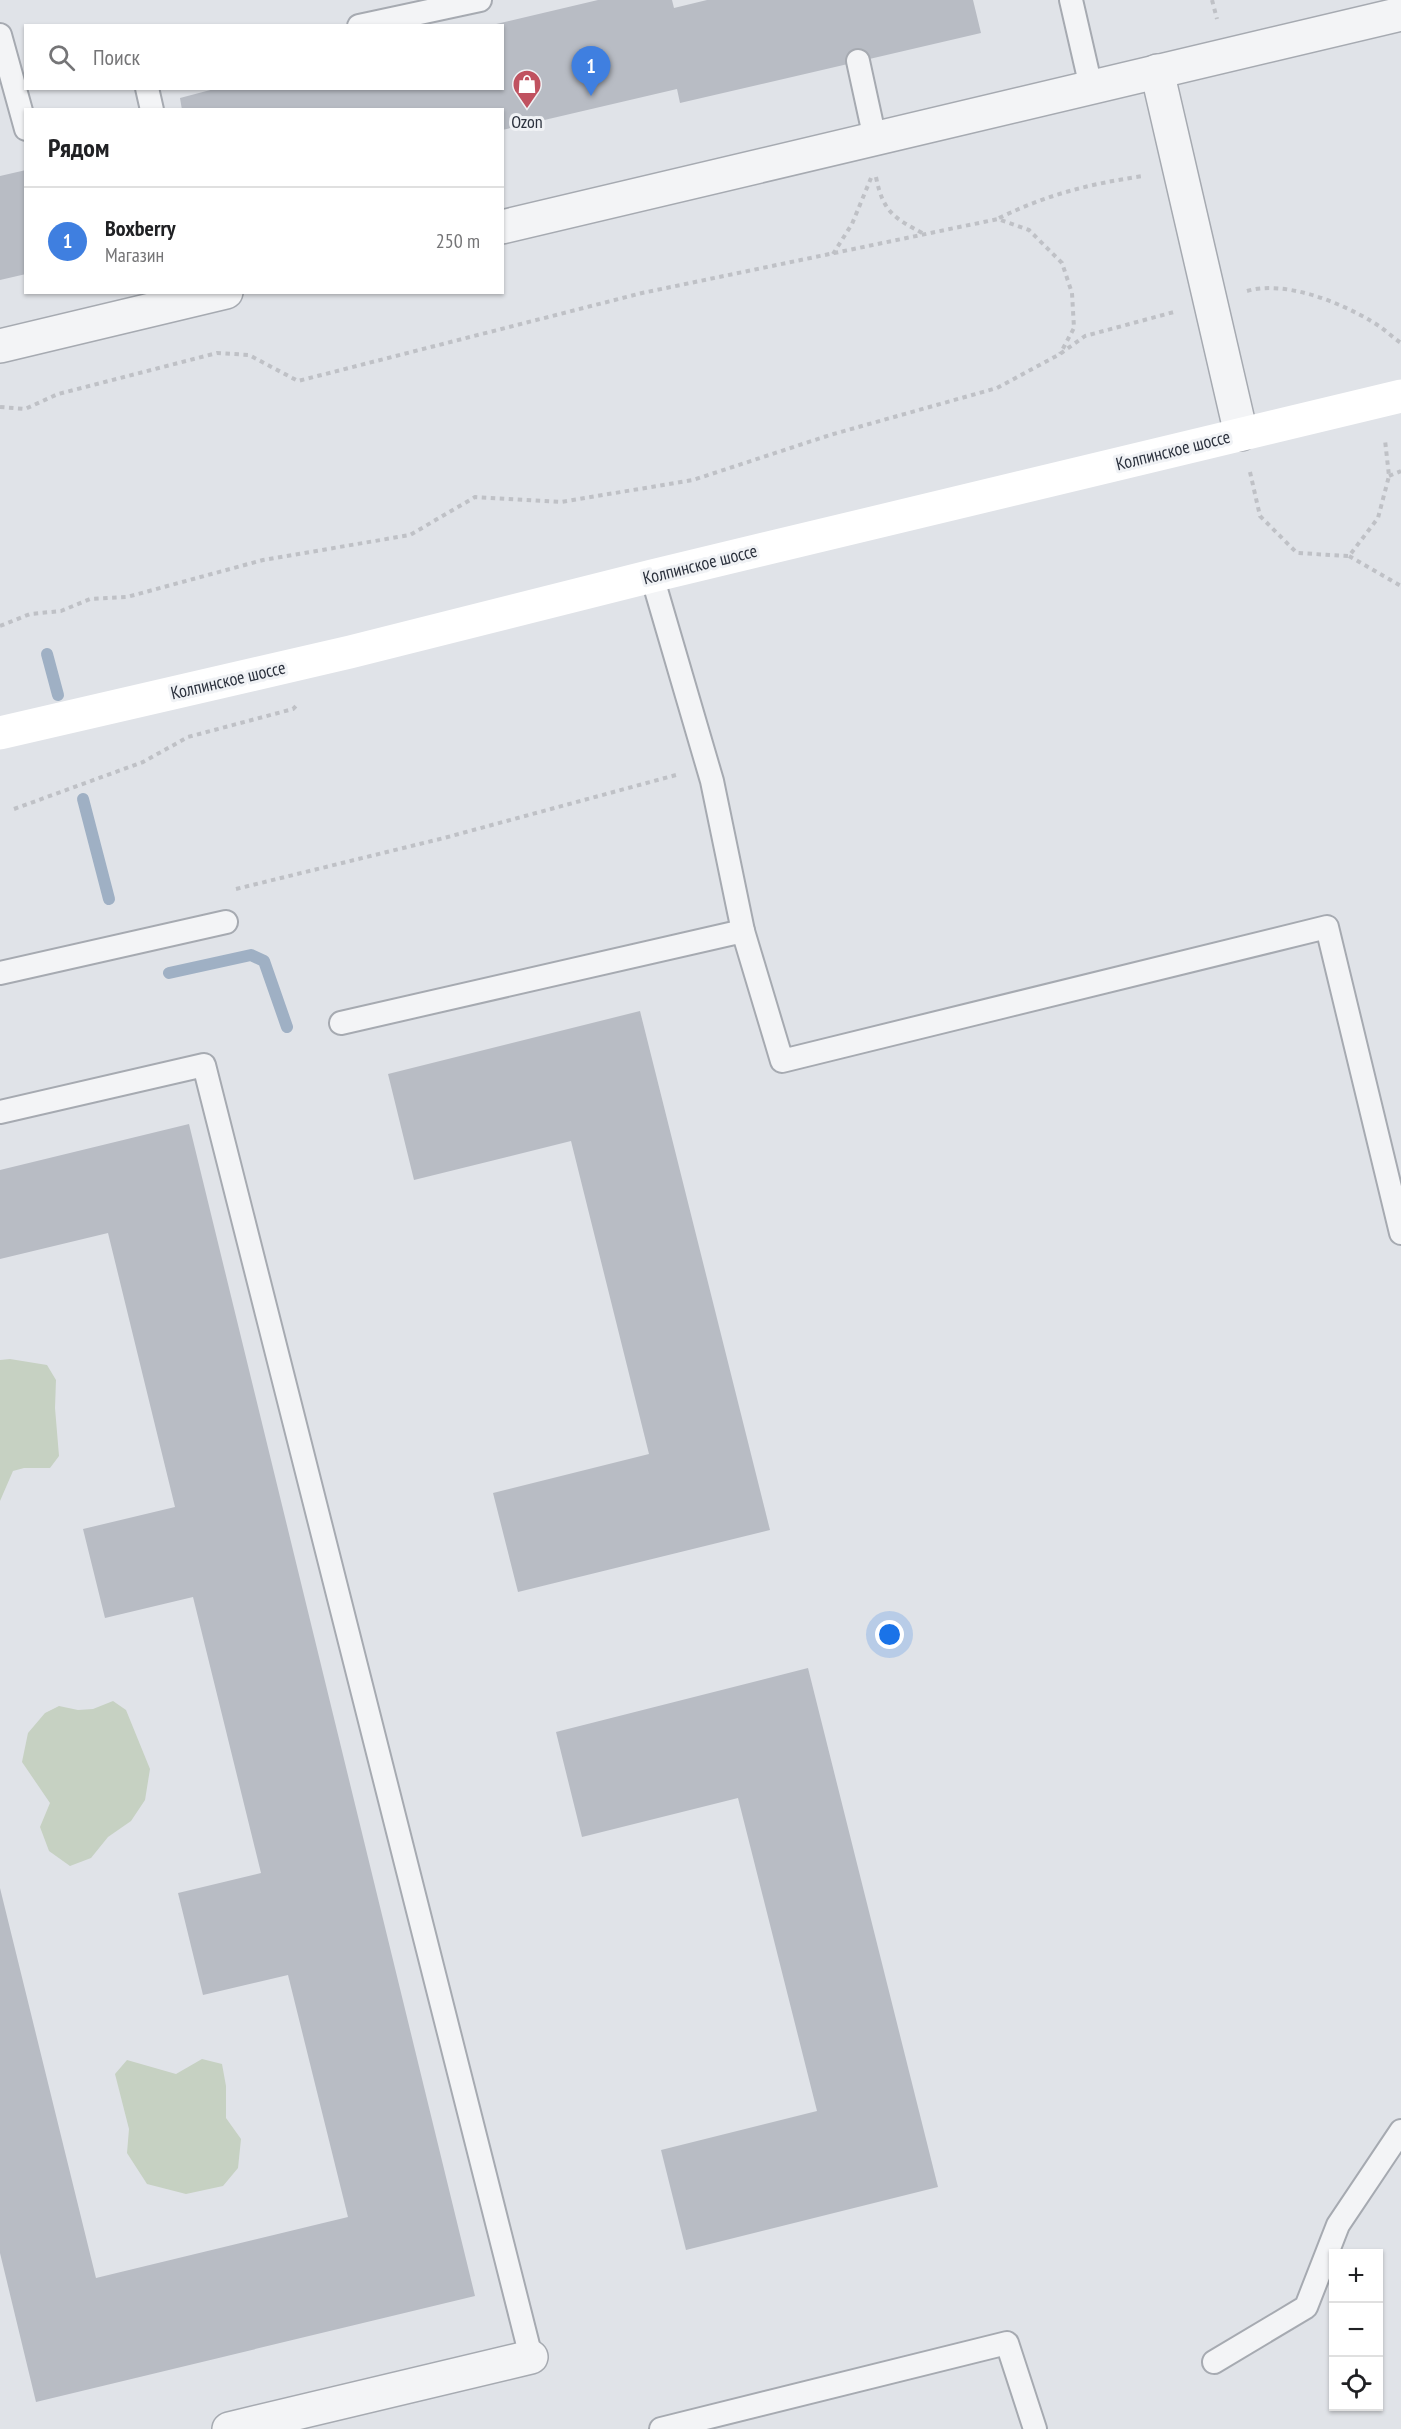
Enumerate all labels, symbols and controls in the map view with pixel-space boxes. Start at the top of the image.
search box [24,24,504,90]
icon: search [45,41,78,74]
text: Поиск [93,43,140,71]
pin: 1 [572,46,610,96]
shop icon: Ozon [511,68,543,110]
place label: Ozon [511,110,543,133]
text: Рядом [48,131,109,164]
text: Boxberry [105,214,176,242]
text: 1 [63,228,72,254]
text: 250 m [436,228,480,254]
text: Магазин [105,242,164,268]
street label: Колпинское шоссе [1113,425,1233,475]
street label: Колпинское шоссе [640,539,760,589]
street label: Колпинское шоссе [168,656,288,704]
your location [875,1620,904,1649]
map controls [1329,2249,1383,2411]
button: + [1329,2249,1383,2303]
button: − [1329,2303,1383,2357]
button: locate [1329,2357,1383,2411]

